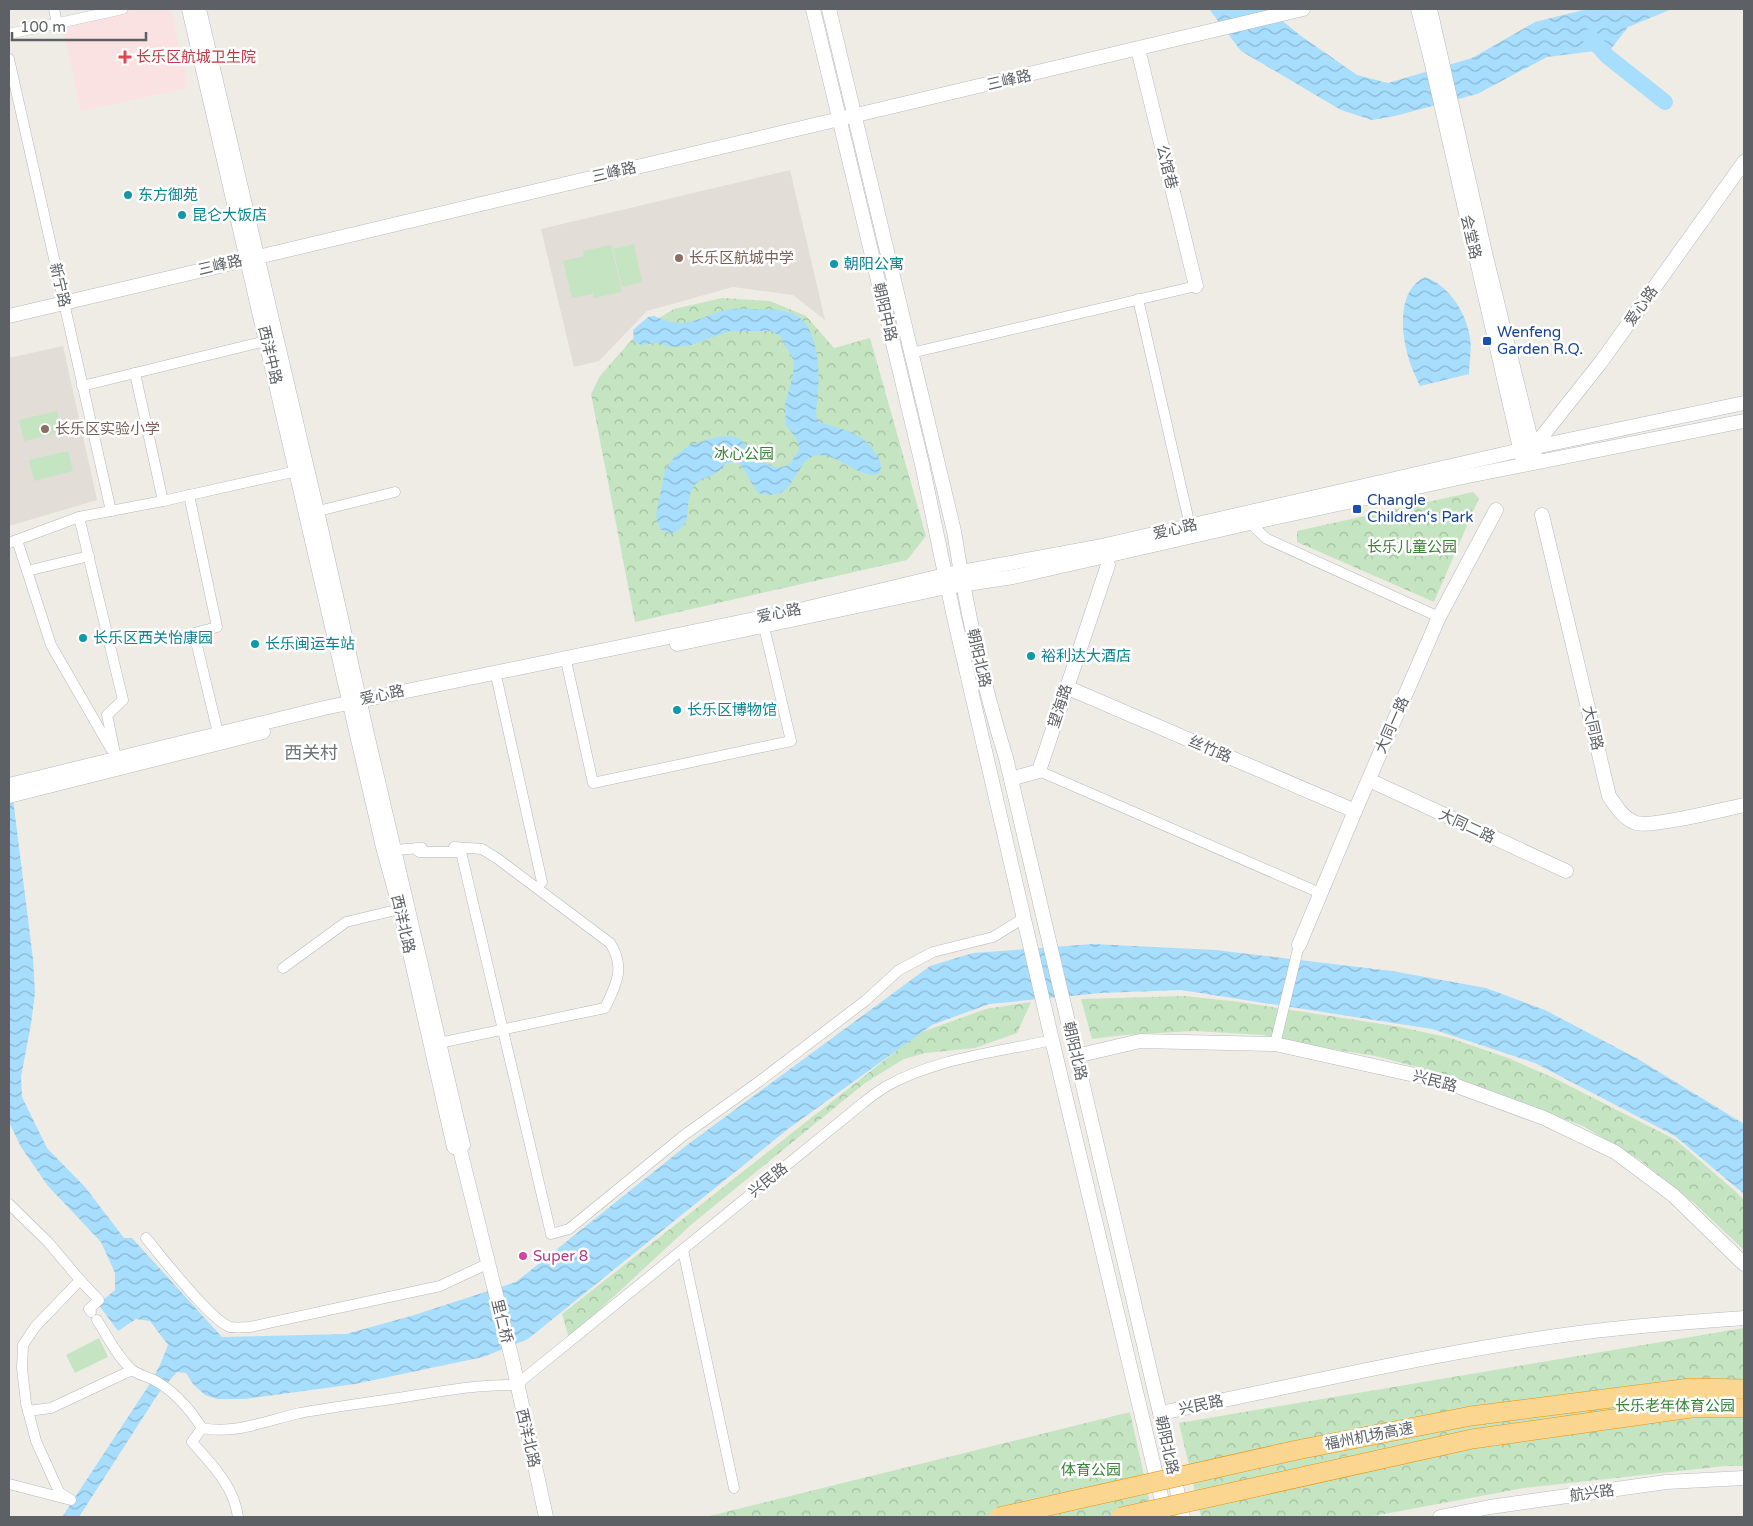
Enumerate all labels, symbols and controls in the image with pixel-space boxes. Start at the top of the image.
scale bar [12,10,146,42]
text: 100 m [20,18,66,36]
place label: 长乐区航城卫生院 [136,48,256,66]
marker: 长乐区航城卫生院 [118,50,132,64]
street label: 三峰路 [985,66,1033,94]
street label: 公馆巷 [1153,143,1181,191]
street label: 三峰路 [590,158,638,186]
place label: 东方御苑 [138,186,198,204]
marker: 东方御苑 [122,189,134,201]
place label: 昆仑大饭店 [192,206,267,224]
marker: 昆仑大饭店 [176,209,188,221]
street label: 会堂路 [1457,213,1485,261]
place label: 长乐区航城中学 [689,249,794,267]
street label: 三峰路 [196,251,244,279]
marker: 长乐区航城中学 [673,252,685,264]
place label: 朝阳公寓 [844,255,904,273]
marker: 朝阳公寓 [828,258,840,270]
street label: 新宁路 [46,261,74,309]
street label: 朝阳中路 [869,281,901,343]
street label: 爱心路 [1621,282,1661,330]
place label: Wenfeng Garden R.Q. [1497,323,1583,358]
street label: 西洋中路 [254,324,286,386]
marker: Wenfeng Garden R.Q. [1481,335,1493,347]
place label: 长乐区实验小学 [55,420,160,438]
marker: 长乐区实验小学 [39,423,51,435]
park label: 冰心公园 [714,445,774,463]
place label: Changle Children‘s Park [1367,491,1473,526]
marker: Changle Children‘s Park [1351,503,1363,515]
street label: 爱心路 [1151,515,1199,543]
park label: 长乐儿童公园 [1367,538,1457,556]
street label: 爱心路 [755,600,803,626]
street label: 朝阳北路 [963,627,995,689]
place label: 长乐区西关怡康园 [93,629,213,647]
marker: 长乐区西关怡康园 [77,632,89,644]
place label: 长乐闽运车站 [265,635,355,653]
marker: 长乐闽运车站 [249,638,261,650]
place label: 裕利达大酒店 [1041,647,1131,665]
marker: 裕利达大酒店 [1025,650,1037,662]
street label: 爱心路 [358,682,406,708]
street label: 望海路 [1044,682,1076,730]
street label: 大同一路 [1372,694,1412,756]
place label: 长乐区博物馆 [687,701,777,719]
marker: 长乐区博物馆 [671,704,683,716]
street label: 大同路 [1579,704,1607,752]
street label: 丝竹路 [1186,732,1234,766]
district label: 西关村 [284,742,338,764]
street label: 大同二路 [1436,805,1498,847]
street label: 西洋北路 [387,893,419,955]
street label: 朝阳北路 [1059,1020,1091,1082]
street label: 兴民路 [1411,1066,1459,1096]
street label: 兴民路 [745,1159,791,1201]
place label: Super 8 [533,1247,588,1265]
marker: Super 8 [517,1250,529,1262]
street label: 里仁桥 [488,1297,516,1345]
street label: 兴民路 [1177,1392,1225,1418]
park label: 长乐老年体育公园 [1615,1397,1735,1415]
street label: 西洋北路 [512,1407,544,1469]
street label: 朝阳北路 [1152,1414,1182,1476]
street label: 福州机场高速 [1323,1419,1415,1453]
park label: 体育公园 [1061,1461,1121,1479]
street label: 航兴路 [1568,1481,1616,1505]

